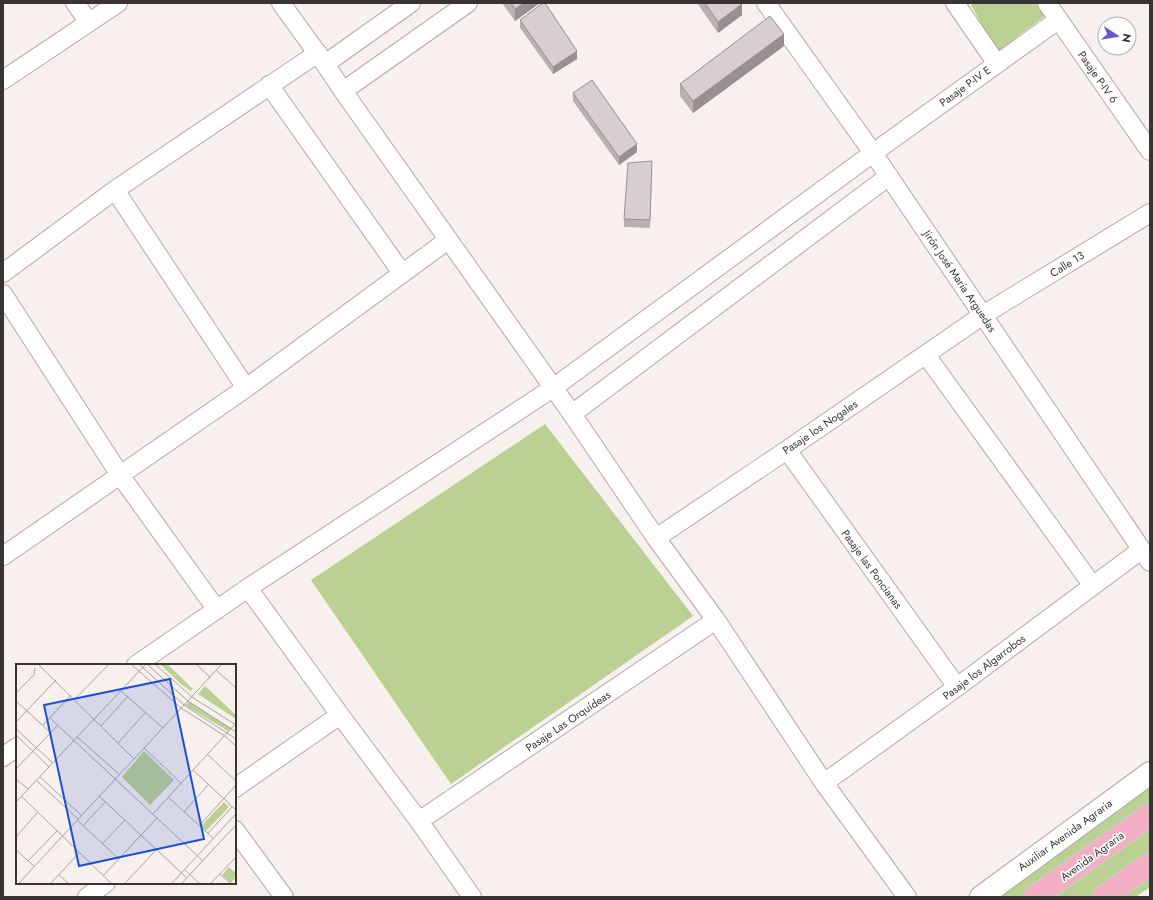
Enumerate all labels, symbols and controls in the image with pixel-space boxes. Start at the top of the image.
north arrow [1097,16,1137,56]
text: N [1118,32,1136,44]
street label: Pasaje P-IV 6 [1074,48,1122,106]
street label: Pasaje P-IV E [936,62,994,110]
street label: Jirón José María Arguedas [919,225,1001,336]
street label: Calle 13 [1047,247,1087,281]
street label: Pasaje los Nogales [779,396,861,458]
street label: Pasaje las Poncianas [838,526,907,612]
street label: Pasaje los Algarrobos [939,630,1029,704]
inset map [16,664,236,884]
street label: Pasaje Las Orquídeas [522,686,614,755]
street label: Auxiliar Avenida Agraria [1015,796,1115,874]
street label: Avenida Agraria [1058,829,1126,883]

